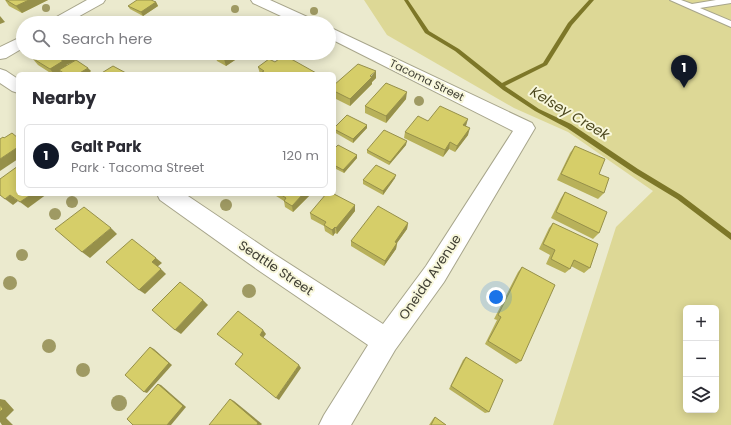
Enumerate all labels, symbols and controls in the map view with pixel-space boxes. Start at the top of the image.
search box [16,16,336,60]
icon: search [30,27,52,49]
text: Search here [62,28,152,49]
street label: Tacoma Street [387,55,467,105]
pin: 1 [671,55,697,88]
water label: Kelsey Creek [527,81,614,145]
text: Nearby [32,86,96,110]
text: Galt Park [71,136,142,157]
text: 1 [44,146,48,165]
text: 120 m [282,146,319,165]
text: Park · Tacoma Street [71,158,204,177]
street label: Oneida Avenue [394,230,466,324]
street label: Seattle Street [235,236,317,300]
your location [486,287,506,307]
map controls [683,305,719,413]
button: + [683,305,719,341]
button: − [683,341,719,377]
button: layers [683,377,719,413]

